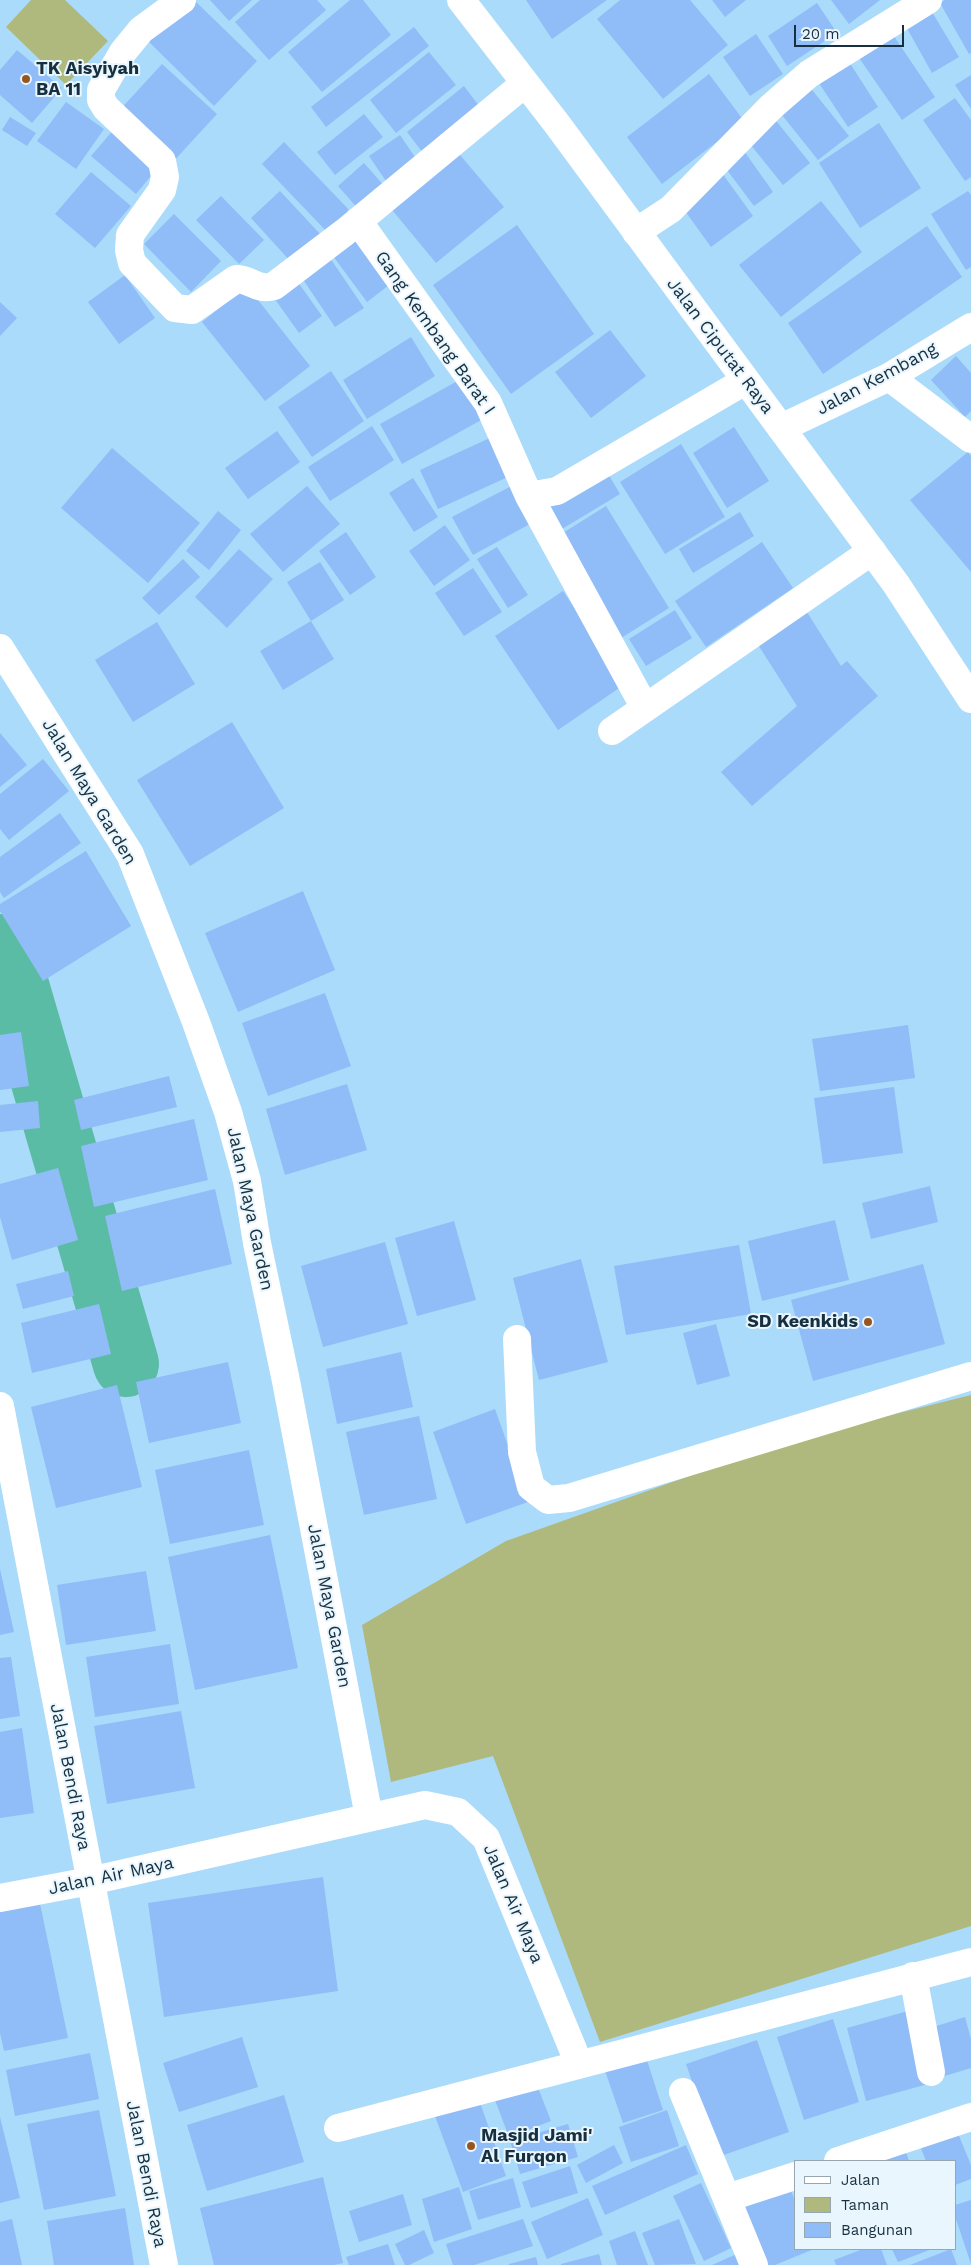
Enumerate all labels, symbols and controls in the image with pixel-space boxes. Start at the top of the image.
scale bar [796,15,906,47]
text: 20 m [802,25,840,43]
place label: TK Aisyiyah BA 11 [36,58,139,100]
marker: TK Aisyiyah BA 11 [20,73,32,85]
street label: Gang Kembang Barat I [370,247,500,419]
street label: Jalan Ciputat Raya [662,274,778,418]
street label: Jalan Kembang [813,338,941,420]
street label: Jalan Maya Garden [37,715,141,869]
street label: Jalan Maya Garden [222,1125,278,1293]
place label: SD Keenkids [747,1311,858,1333]
marker: SD Keenkids [862,1316,874,1328]
street label: Jalan Maya Garden [303,1522,355,1690]
street label: Jalan Bendi Raya [45,1702,95,1852]
street label: Jalan Air Maya [478,1841,548,1967]
street label: Jalan Air Maya [46,1852,176,1900]
street label: Jalan Bendi Raya [121,2099,171,2249]
place label: Masjid Jami' Al Furqon [481,2125,593,2168]
marker: Masjid Jami' Al Furqon [465,2140,477,2152]
legend [794,2160,956,2250]
text: Jalan [841,2171,880,2189]
text: Taman [841,2196,889,2214]
text: Bangunan [841,2221,913,2239]

